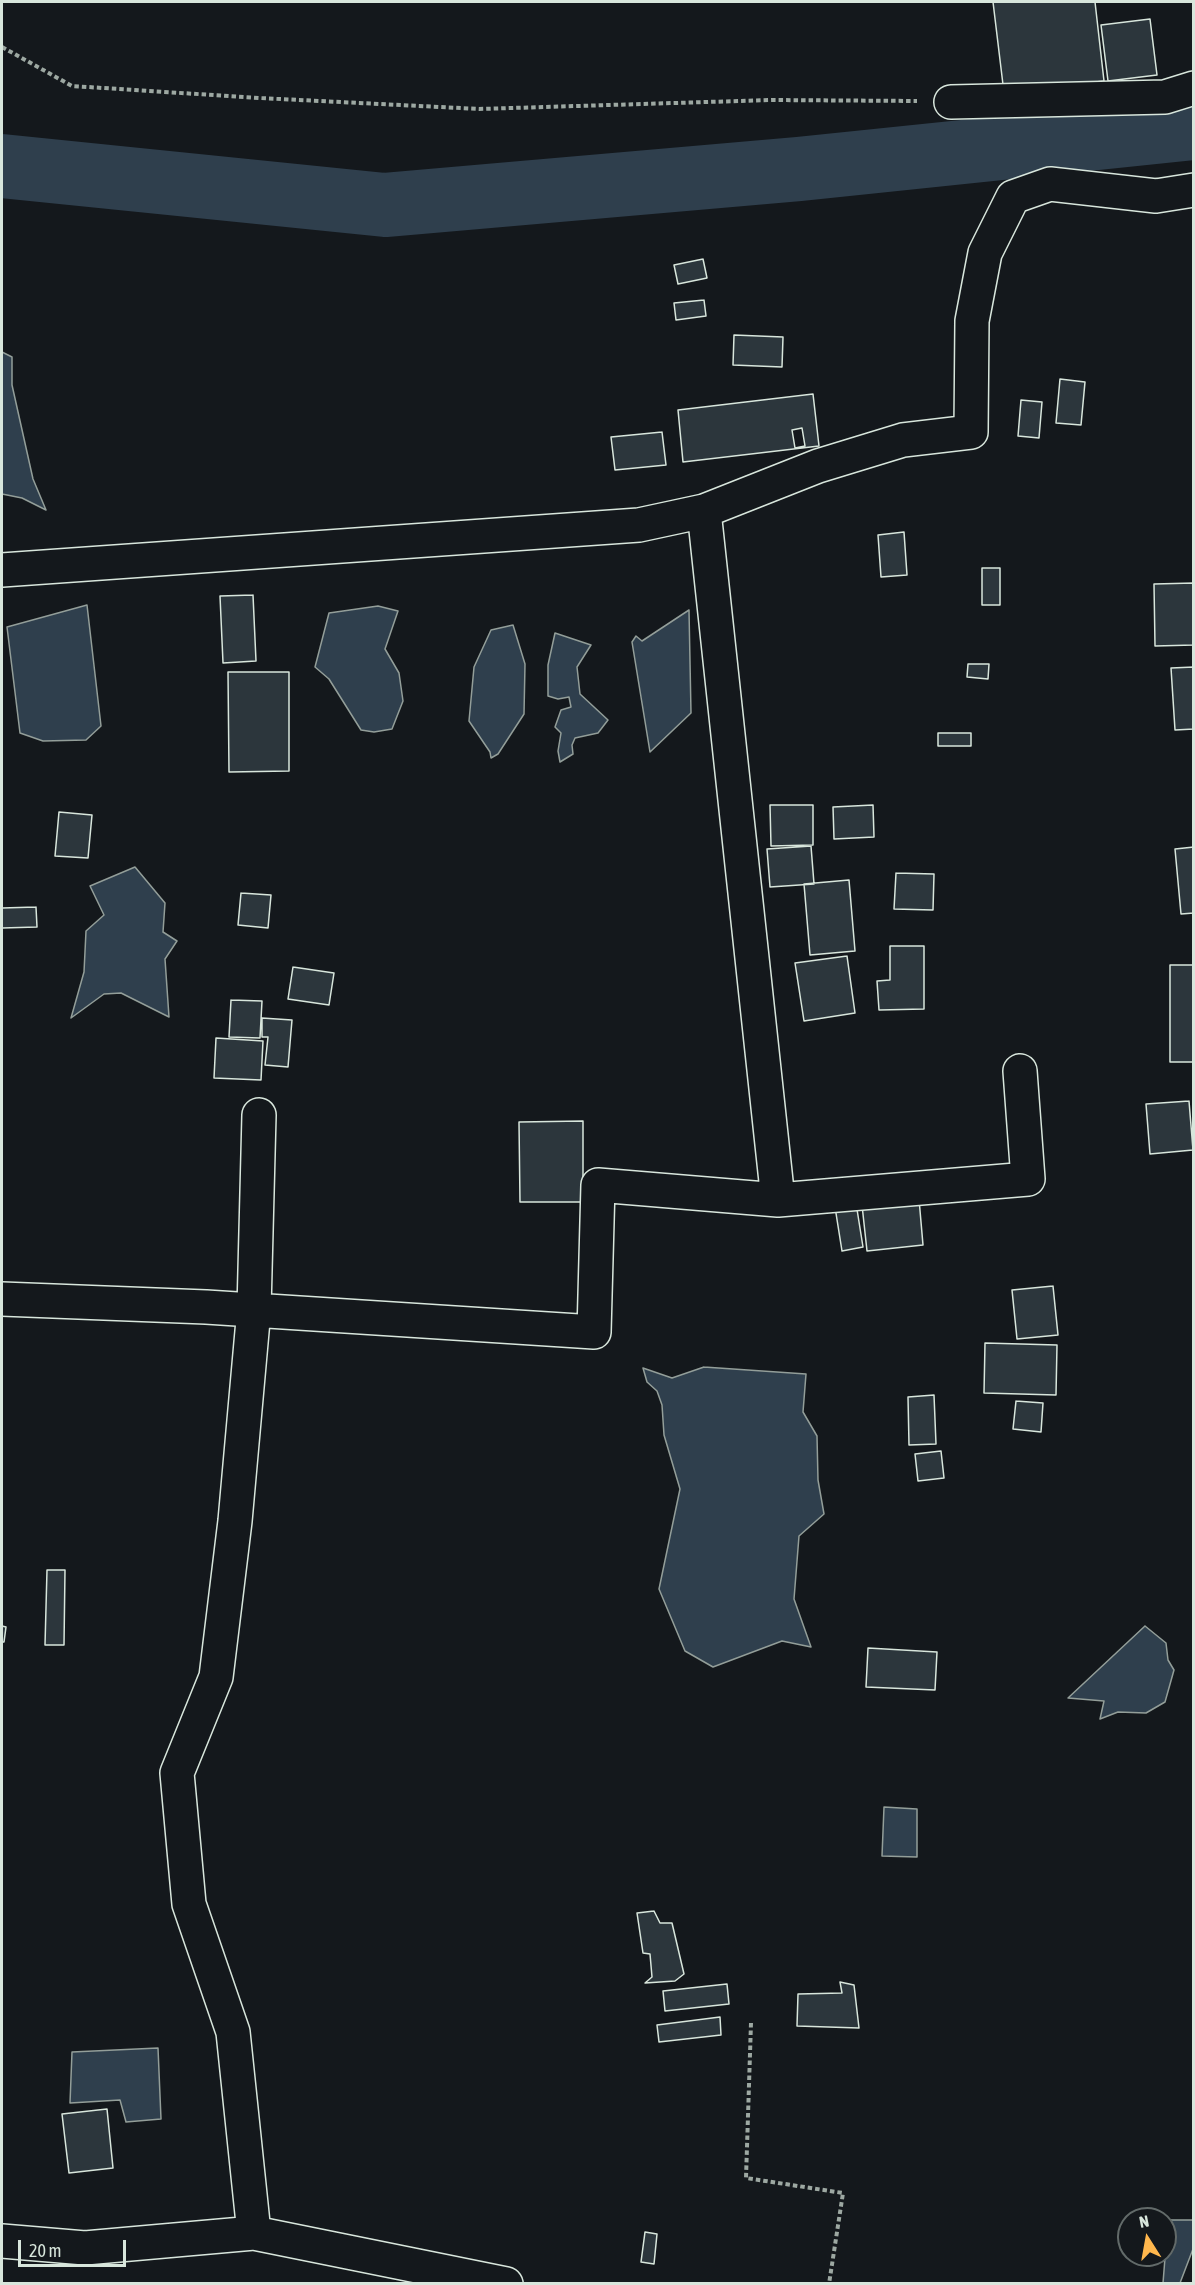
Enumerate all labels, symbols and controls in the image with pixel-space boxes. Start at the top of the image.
north arrow [1117,2207,1177,2267]
text: N [1138,2212,1150,2231]
scale bar [21,2228,129,2266]
text: 20 m [29,2240,61,2261]

